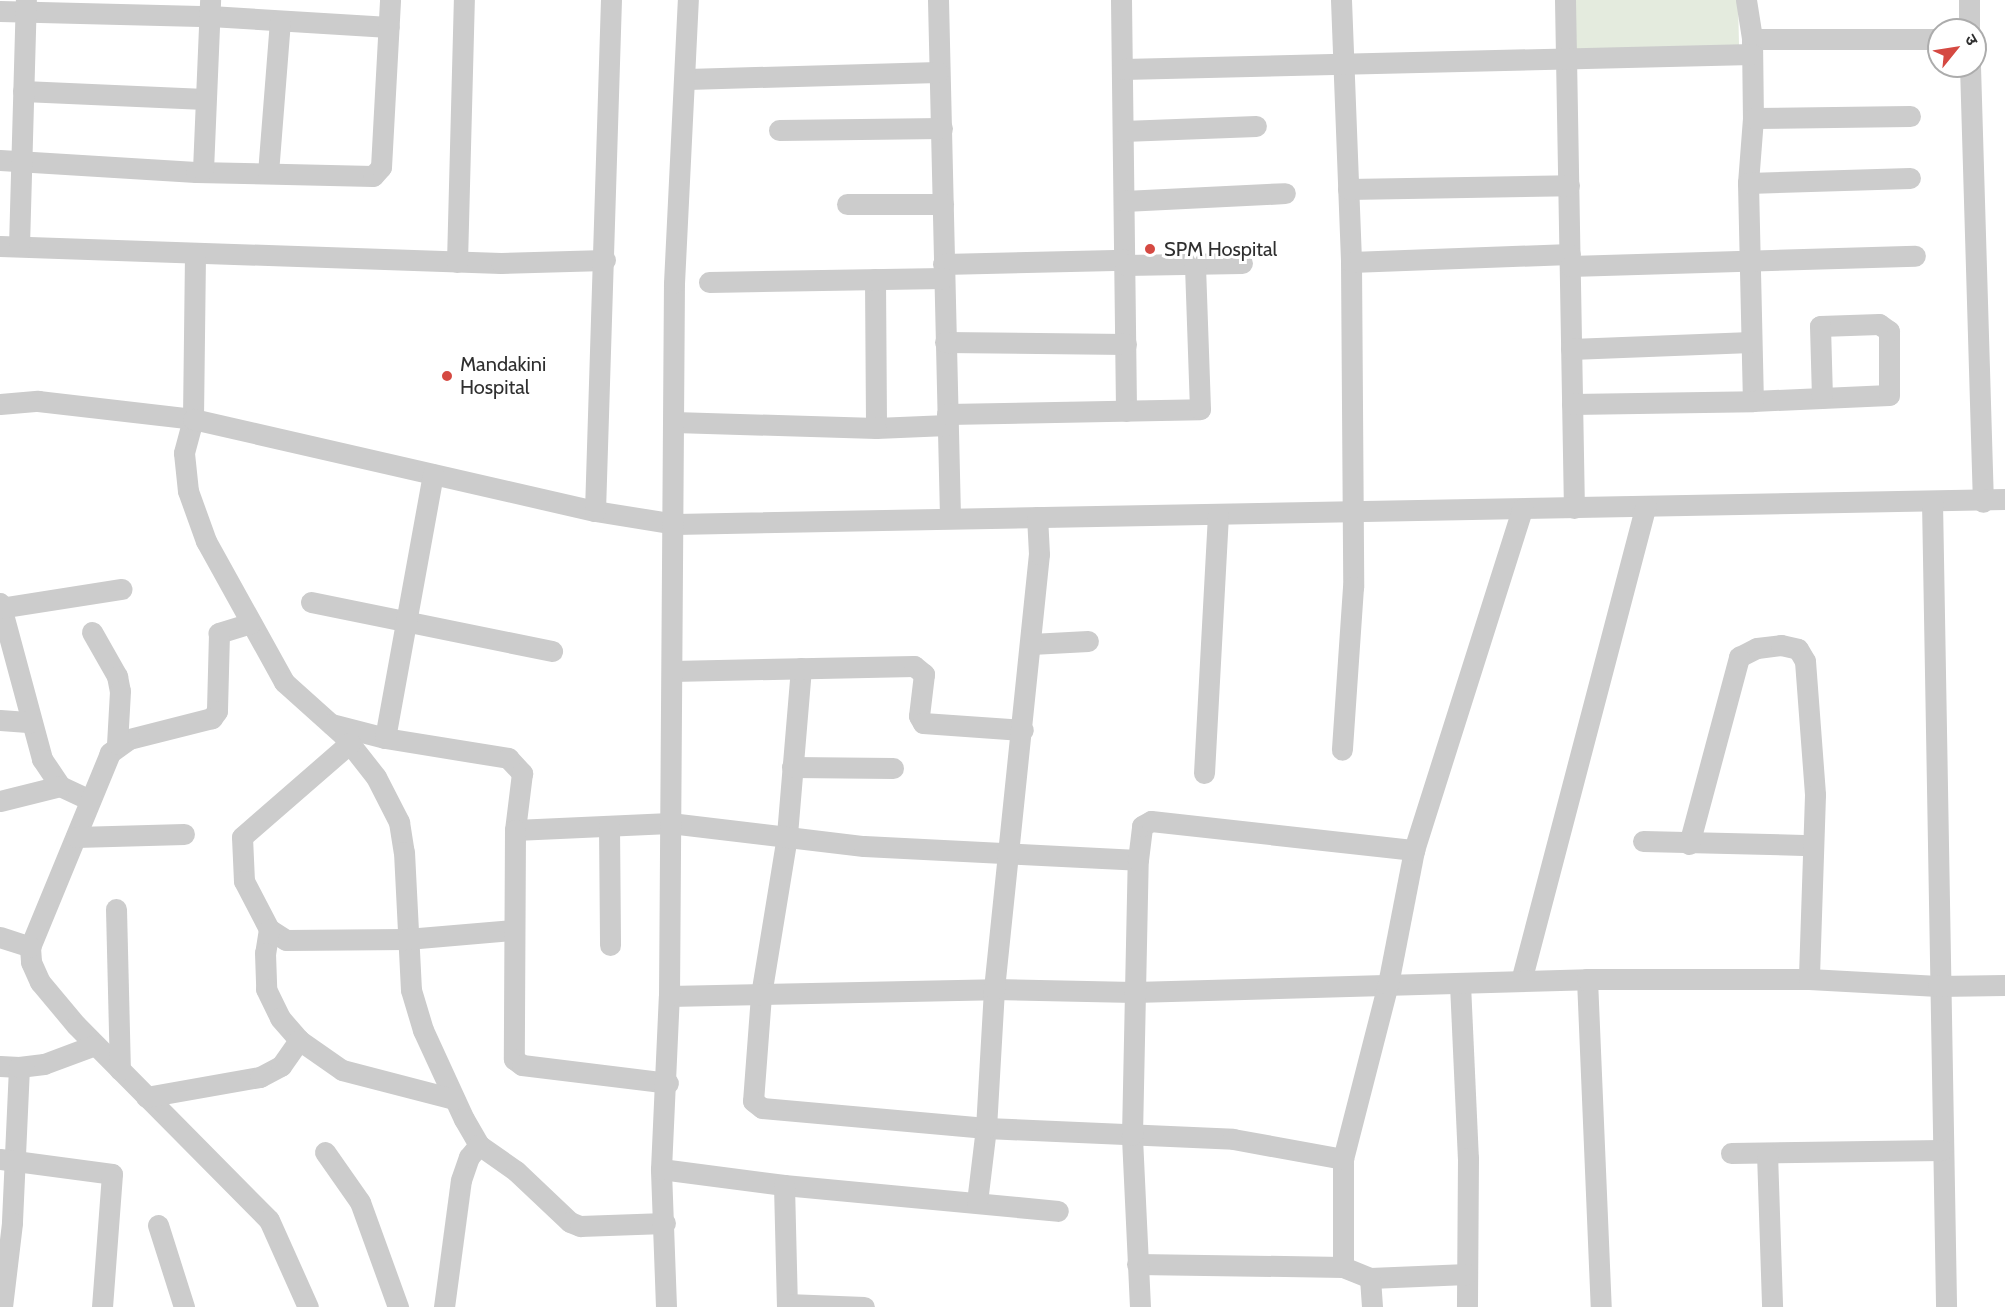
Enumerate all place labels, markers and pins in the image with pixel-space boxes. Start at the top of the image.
place label: SPM Hospital [1164,237,1277,261]
marker: SPM Hospital [1141,240,1159,258]
place label: Mandakini Hospital [460,352,546,399]
marker: Mandakini Hospital [438,367,456,385]

